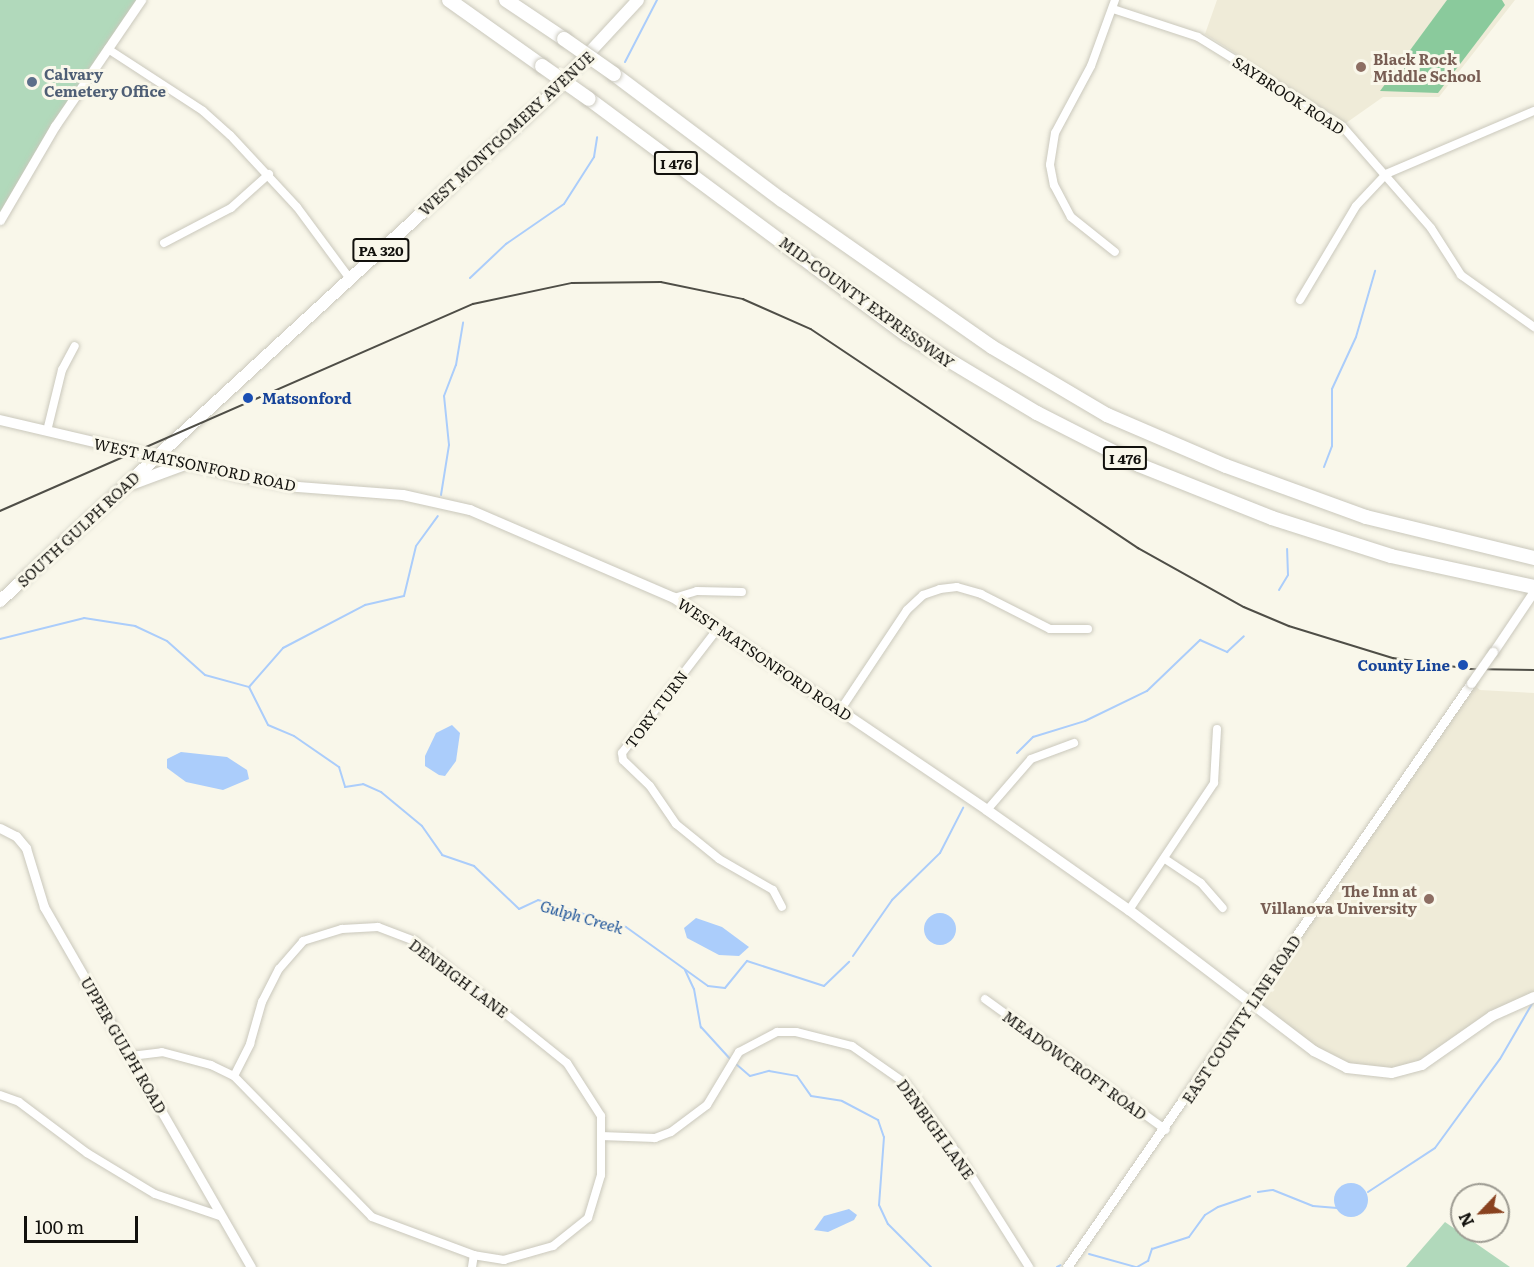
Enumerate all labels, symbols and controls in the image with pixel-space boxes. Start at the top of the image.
street label: WEST MONTGOMERY AVENUE [415,47,597,219]
place label: Black Rock Middle School [1373,49,1481,84]
street label: SAYBROOK ROAD [1230,52,1348,138]
marker: Black Rock Middle School [1354,60,1368,74]
place label: Calvary Cemetery Office [44,64,166,99]
marker: Calvary Cemetery Office [25,75,39,89]
road number: I 476 [654,152,698,174]
street label: MID-COUNTY EXPRESSWAY [776,233,958,371]
road number: PA 320 [351,239,411,261]
marker: Matsonford [239,389,257,407]
place label: Matsonford [262,389,352,407]
street label: WEST MATSONFORD ROAD [92,434,298,494]
road number: I 476 [1102,447,1148,469]
street label: SOUTH GULPH ROAD [13,468,143,590]
street label: WEST MATSONFORD ROAD [674,594,856,724]
place label: County Line [1357,656,1450,674]
marker: County Line [1454,656,1472,674]
street label: TORY TURN [621,667,691,751]
place label: The Inn at Villanova University [1260,881,1417,916]
marker: The Inn at Villanova University [1422,892,1436,906]
water label: Gulph Creek [538,895,626,937]
street label: EAST COUNTY LINE ROAD [1178,932,1304,1106]
street label: DENBIGH LANE [406,935,512,1021]
street label: UPPER GULPH ROAD [78,974,170,1116]
street label: MEADOWCROFT ROAD [1000,1007,1150,1123]
street label: DENBIGH LANE [894,1076,978,1182]
north arrow [1450,1183,1510,1243]
scale bar [27,1204,141,1242]
text: N [1452,1209,1479,1231]
text: 100 m [35,1213,84,1240]

